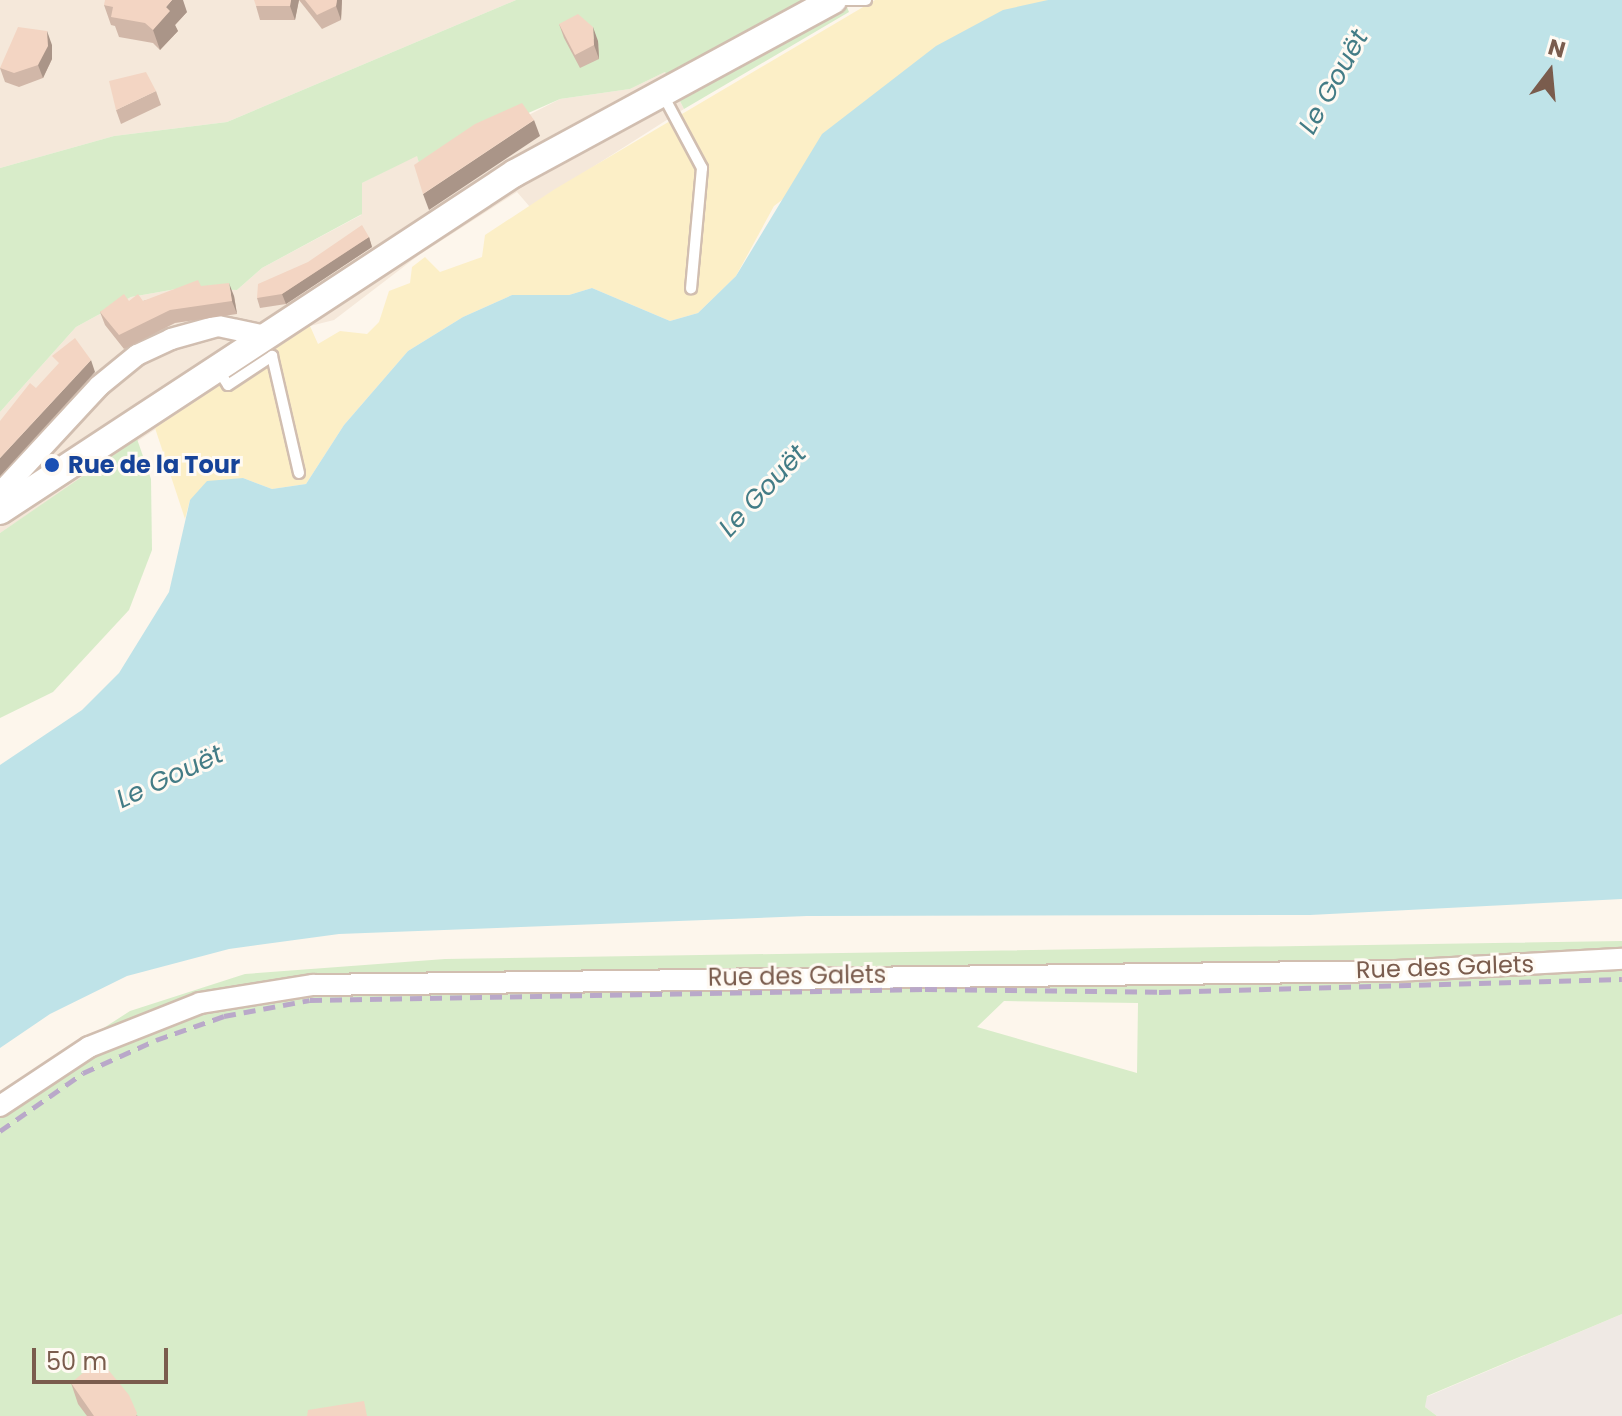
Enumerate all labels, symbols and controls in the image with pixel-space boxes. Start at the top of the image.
water label: Le Gouët [1293,24,1375,140]
text: N [1545,31,1569,66]
north arrow [1510,32,1590,112]
water label: Le Gouët [713,439,813,543]
place label: Rue de la Tour [68,451,240,479]
marker: Rue de la Tour [43,456,61,474]
water label: Le Gouët [112,739,228,815]
street label: Rue des Galets [1355,949,1535,985]
street label: Rue des Galets [708,960,886,992]
scale bar [36,1332,172,1382]
text: 50 m [46,1345,107,1378]

